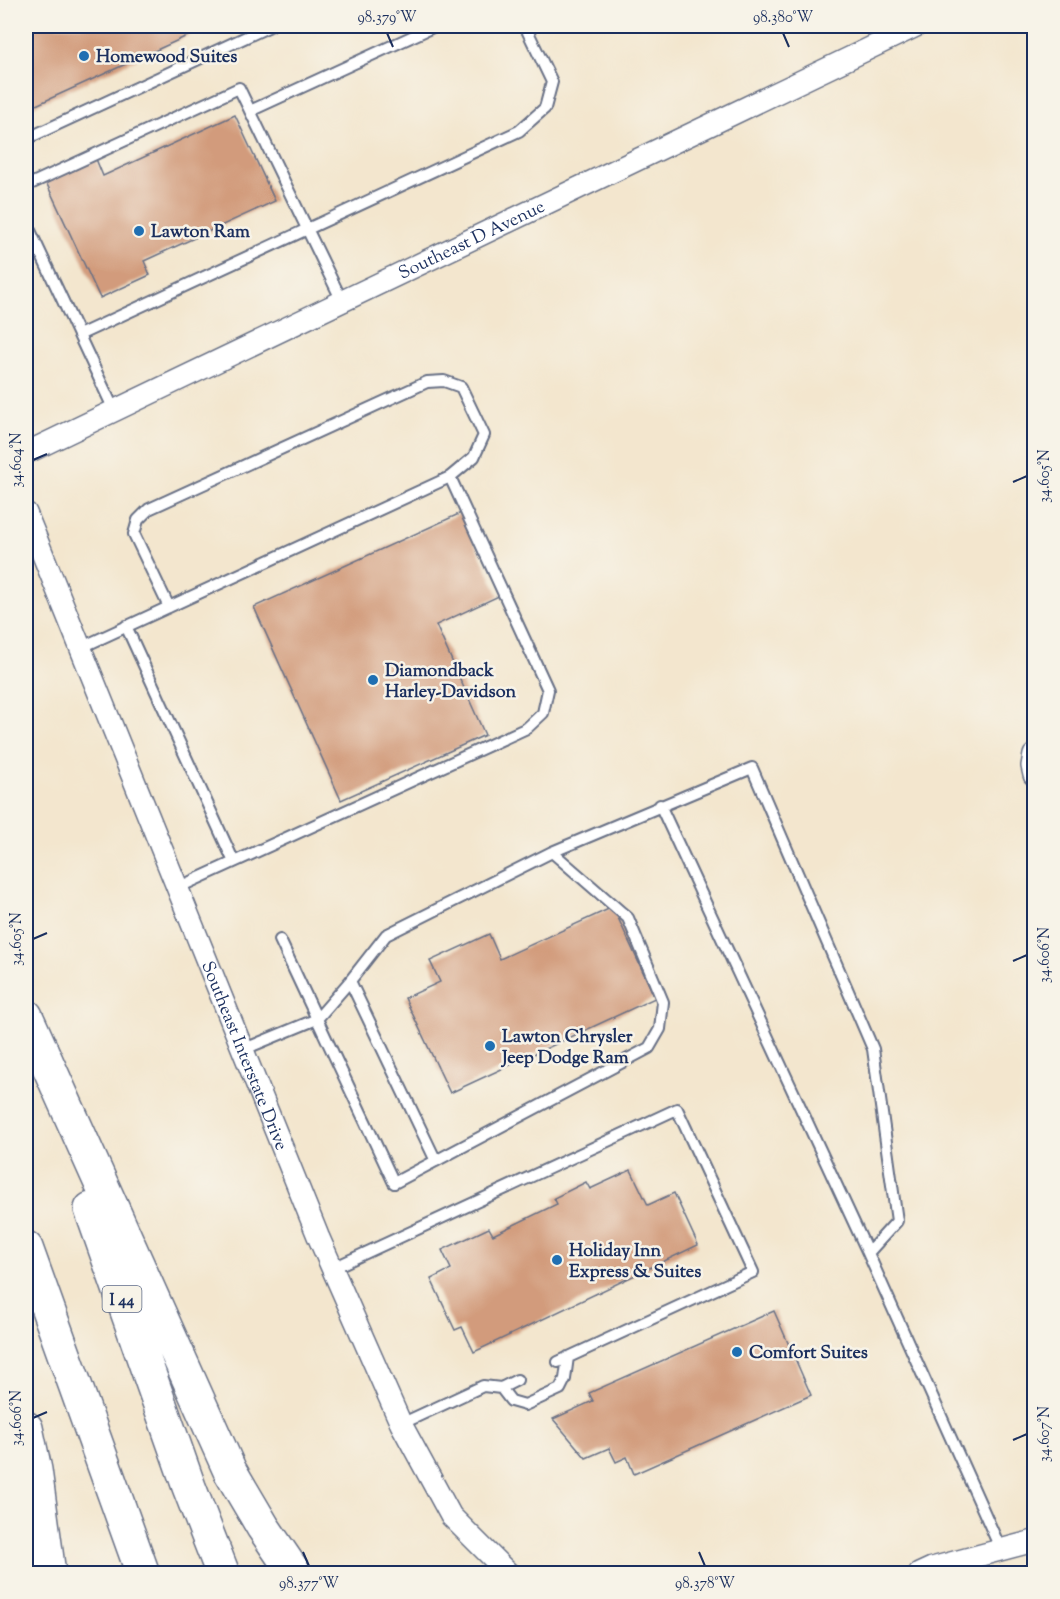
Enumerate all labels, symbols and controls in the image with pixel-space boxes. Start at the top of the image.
text: 98.379°W [357,8,417,29]
text: 98.380°W [753,8,813,29]
place label: Homewood Suites [96,45,237,71]
marker: Homewood Suites [77,49,91,63]
street label: Southeast D Avenue [395,195,550,287]
place label: Lawton Ram [151,220,250,246]
marker: Lawton Ram [132,224,146,238]
text: 34.604°N [7,432,28,488]
text: 34.605°N [1035,449,1056,503]
place label: Diamondback Harley-Davidson [385,659,516,706]
marker: Diamondback Harley-Davidson [366,673,380,687]
text: 34.605°N [7,912,28,966]
text: 34.606°N [1035,927,1056,983]
street label: Southeast Interstate Drive [193,958,293,1155]
place label: Lawton Chrysler Jeep Dodge Ram [500,1025,633,1072]
marker: Lawton Chrysler Jeep Dodge Ram [483,1039,497,1053]
place label: Holiday Inn Express & Suites [569,1239,701,1286]
marker: Holiday Inn Express & Suites [550,1253,564,1267]
road number: I 44 [102,1286,142,1312]
place label: Comfort Suites [749,1341,868,1367]
marker: Comfort Suites [730,1345,744,1359]
text: 34.606°N [7,1390,28,1446]
text: 34.607°N [1035,1406,1056,1462]
text: 98.377°W [279,1574,339,1595]
text: 98.378°W [675,1574,735,1595]

